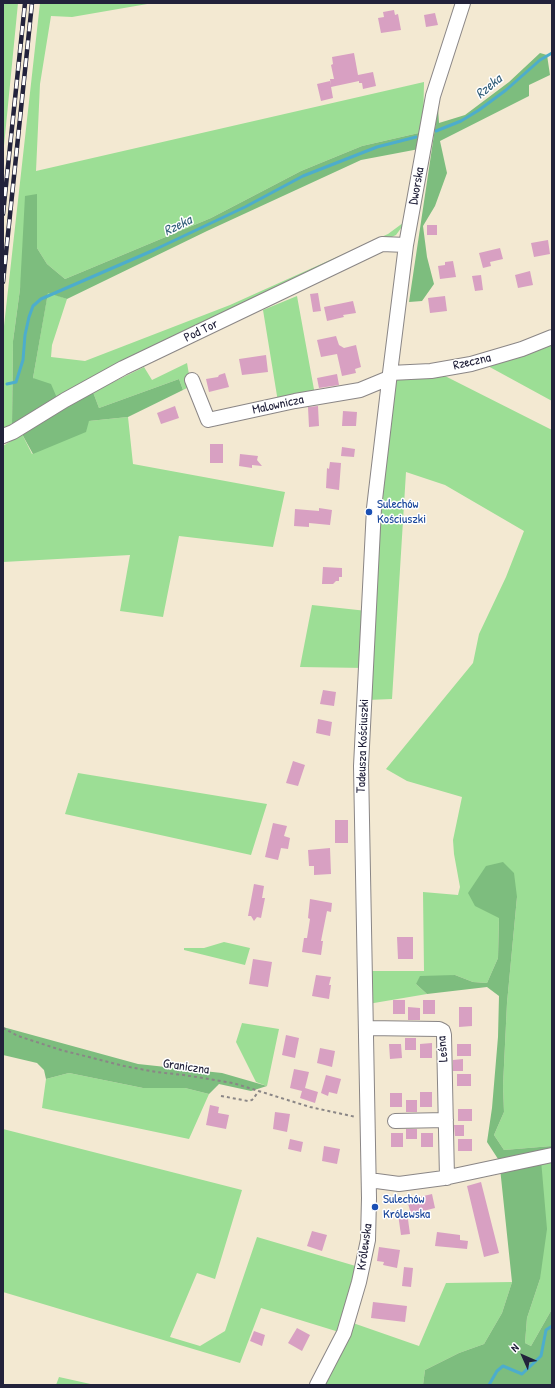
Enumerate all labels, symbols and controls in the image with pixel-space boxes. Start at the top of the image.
water label: Rzeka [472,71,506,103]
street label: Dworska [406,166,428,206]
water label: Rzeka [161,212,195,240]
street label: Pod Tor [181,316,221,346]
street label: Rzeczna [452,350,492,374]
street label: Malownicza [251,392,305,418]
place label: Sulechów Kościuszki [377,497,426,528]
marker: Sulechów Kościuszki [364,507,374,517]
street label: Tadeusza Kościuszki [354,699,372,793]
street label: Leśna [434,1035,452,1063]
street label: Graniczna [162,1056,210,1078]
place label: Sulechów Królewska [383,1192,430,1223]
marker: Sulechów Królewska [370,1202,380,1212]
street label: Królewska [354,1223,376,1271]
north arrow [503,1336,543,1376]
text: N [507,1340,522,1355]

